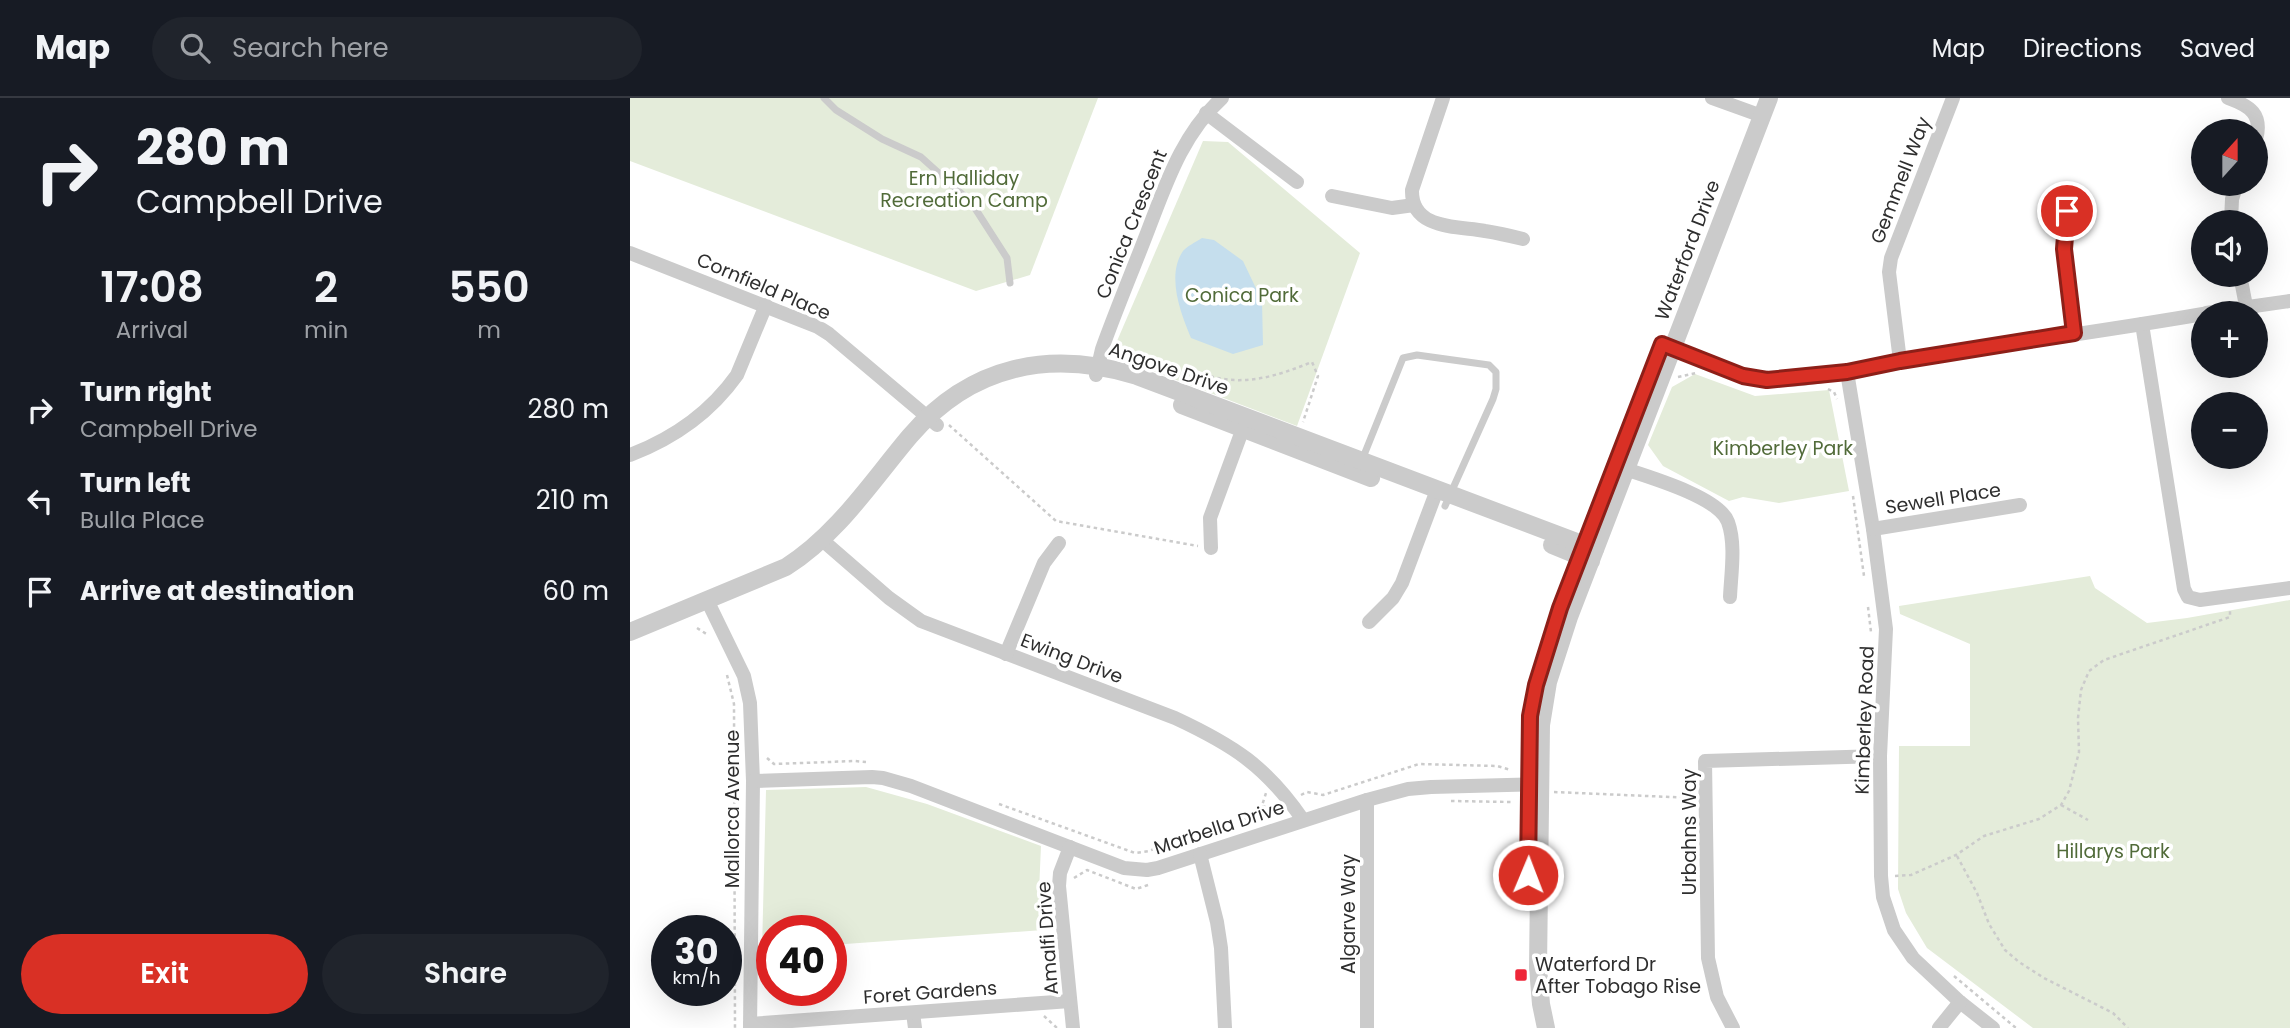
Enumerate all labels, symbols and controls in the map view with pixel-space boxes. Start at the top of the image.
search box [152,17,642,80]
text: Map [35,24,110,71]
icon: search [176,29,214,67]
text: Search here [232,30,389,66]
text: Map [1932,32,1985,65]
text: Directions [2023,32,2142,65]
text: Saved [2180,32,2255,65]
street label: Gemmell Way [1864,113,1937,248]
text: 280 m [136,114,290,182]
north arrow [2191,119,2268,196]
map controls [2191,119,2268,469]
icon: right [21,126,112,217]
street label: Conica Crescent [1089,145,1174,303]
park label: Ern Halliday Recreation Camp [880,165,1048,214]
street label: Waterford Drive [1648,176,1727,324]
text: Campbell Drive [136,179,383,224]
pin [2037,181,2097,241]
icon: arrive [2048,192,2086,230]
button: sound [2191,210,2268,287]
street label: Cornfield Place [693,246,835,327]
text: 17:08 [100,258,204,317]
text: 2 [314,258,338,317]
text: 550 [448,258,530,317]
park label: Conica Park [1185,282,1299,309]
button: + [2191,301,2268,378]
text: Arrival [116,314,188,346]
text: min [304,314,348,346]
text: m [477,314,501,346]
street label: Angove Drive [1105,335,1232,402]
text: Turn right [80,374,212,410]
icon: right [21,391,59,429]
text: 280 m [528,391,609,427]
button: − [2191,392,2268,469]
text: Campbell Drive [80,413,257,445]
park label: Kimberley Park [1713,435,1853,462]
text: Turn left [80,465,191,501]
street label: Sewell Place [1883,476,2003,521]
icon: left [21,482,59,520]
text: 210 m [536,482,609,518]
text: Bulla Place [80,504,205,536]
icon: arrive [21,573,59,611]
text: Arrive at destination [80,573,355,609]
text: 60 m [542,573,609,609]
street label: Ewing Drive [1017,627,1127,690]
street label: Kimberley Road [1848,645,1881,795]
street label: Mallorca Avenue [719,730,746,888]
street label: Urbahns Way [1676,768,1703,896]
street label: Marbella Drive [1150,794,1288,861]
position arrow [1491,838,1565,912]
park label: Hillarys Park [2056,838,2170,865]
street label: Algarve Way [1335,854,1362,974]
street label: Amalfi Drive [1030,880,1065,996]
speed limit sign: 40 [756,915,847,1006]
text: 30 [675,927,719,976]
button: Exit [21,934,308,1014]
button: Share [322,934,609,1014]
place label: Waterford Dr After Tobago Rise [1535,951,1701,1000]
text: km/h [673,965,720,990]
marker: Waterford Dr After Tobago Rise [1513,967,1529,983]
street label: Foret Gardens [862,974,998,1011]

